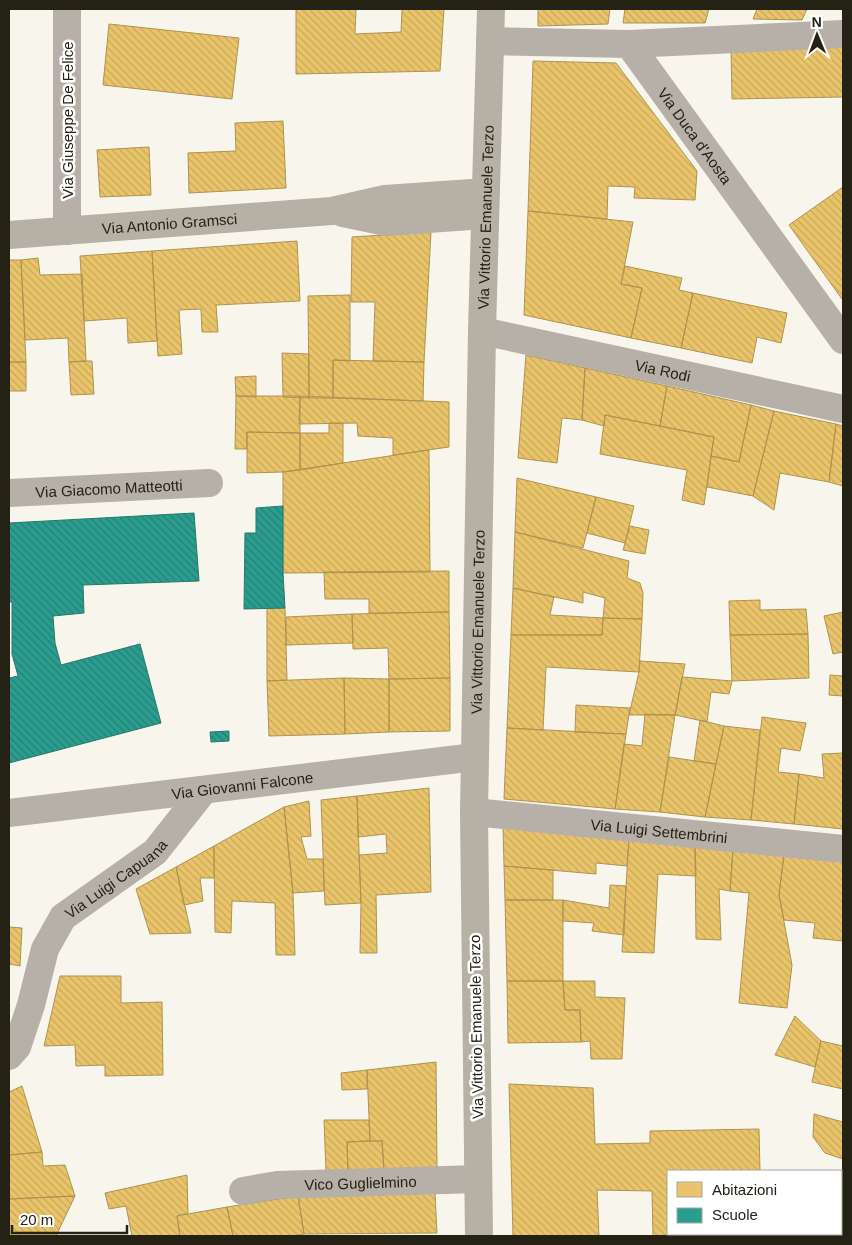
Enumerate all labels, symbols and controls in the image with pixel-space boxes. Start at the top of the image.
north arrow [792,10,842,60]
text: N [812,14,822,30]
street label: Via Giuseppe De Felice [59,41,76,199]
street label: Via Duca d'Aosta [655,84,736,187]
street label: Via Vittorio Emanuele Terzo [474,125,496,310]
street label: Via Antonio Gramsci [101,210,238,237]
street label: Via Rodi [633,356,692,384]
street label: Via Giacomo Matteotti [35,476,183,500]
street label: Via Vittorio Emanuele Terzo [467,530,487,714]
street label: Via Giovanni Falcone [171,768,314,802]
street label: Via Luigi Settembrini [590,815,728,846]
street label: Via Luigi Capuana [61,835,171,922]
street label: Via Vittorio Emanuele Terzo [466,935,486,1119]
legend [667,1170,842,1235]
street label: Vico Guglielmino [304,1172,417,1193]
text: Abitazioni [712,1181,777,1198]
scale bar [12,1202,128,1234]
text: Scuole [712,1206,758,1223]
text: 20 m [20,1211,53,1228]

